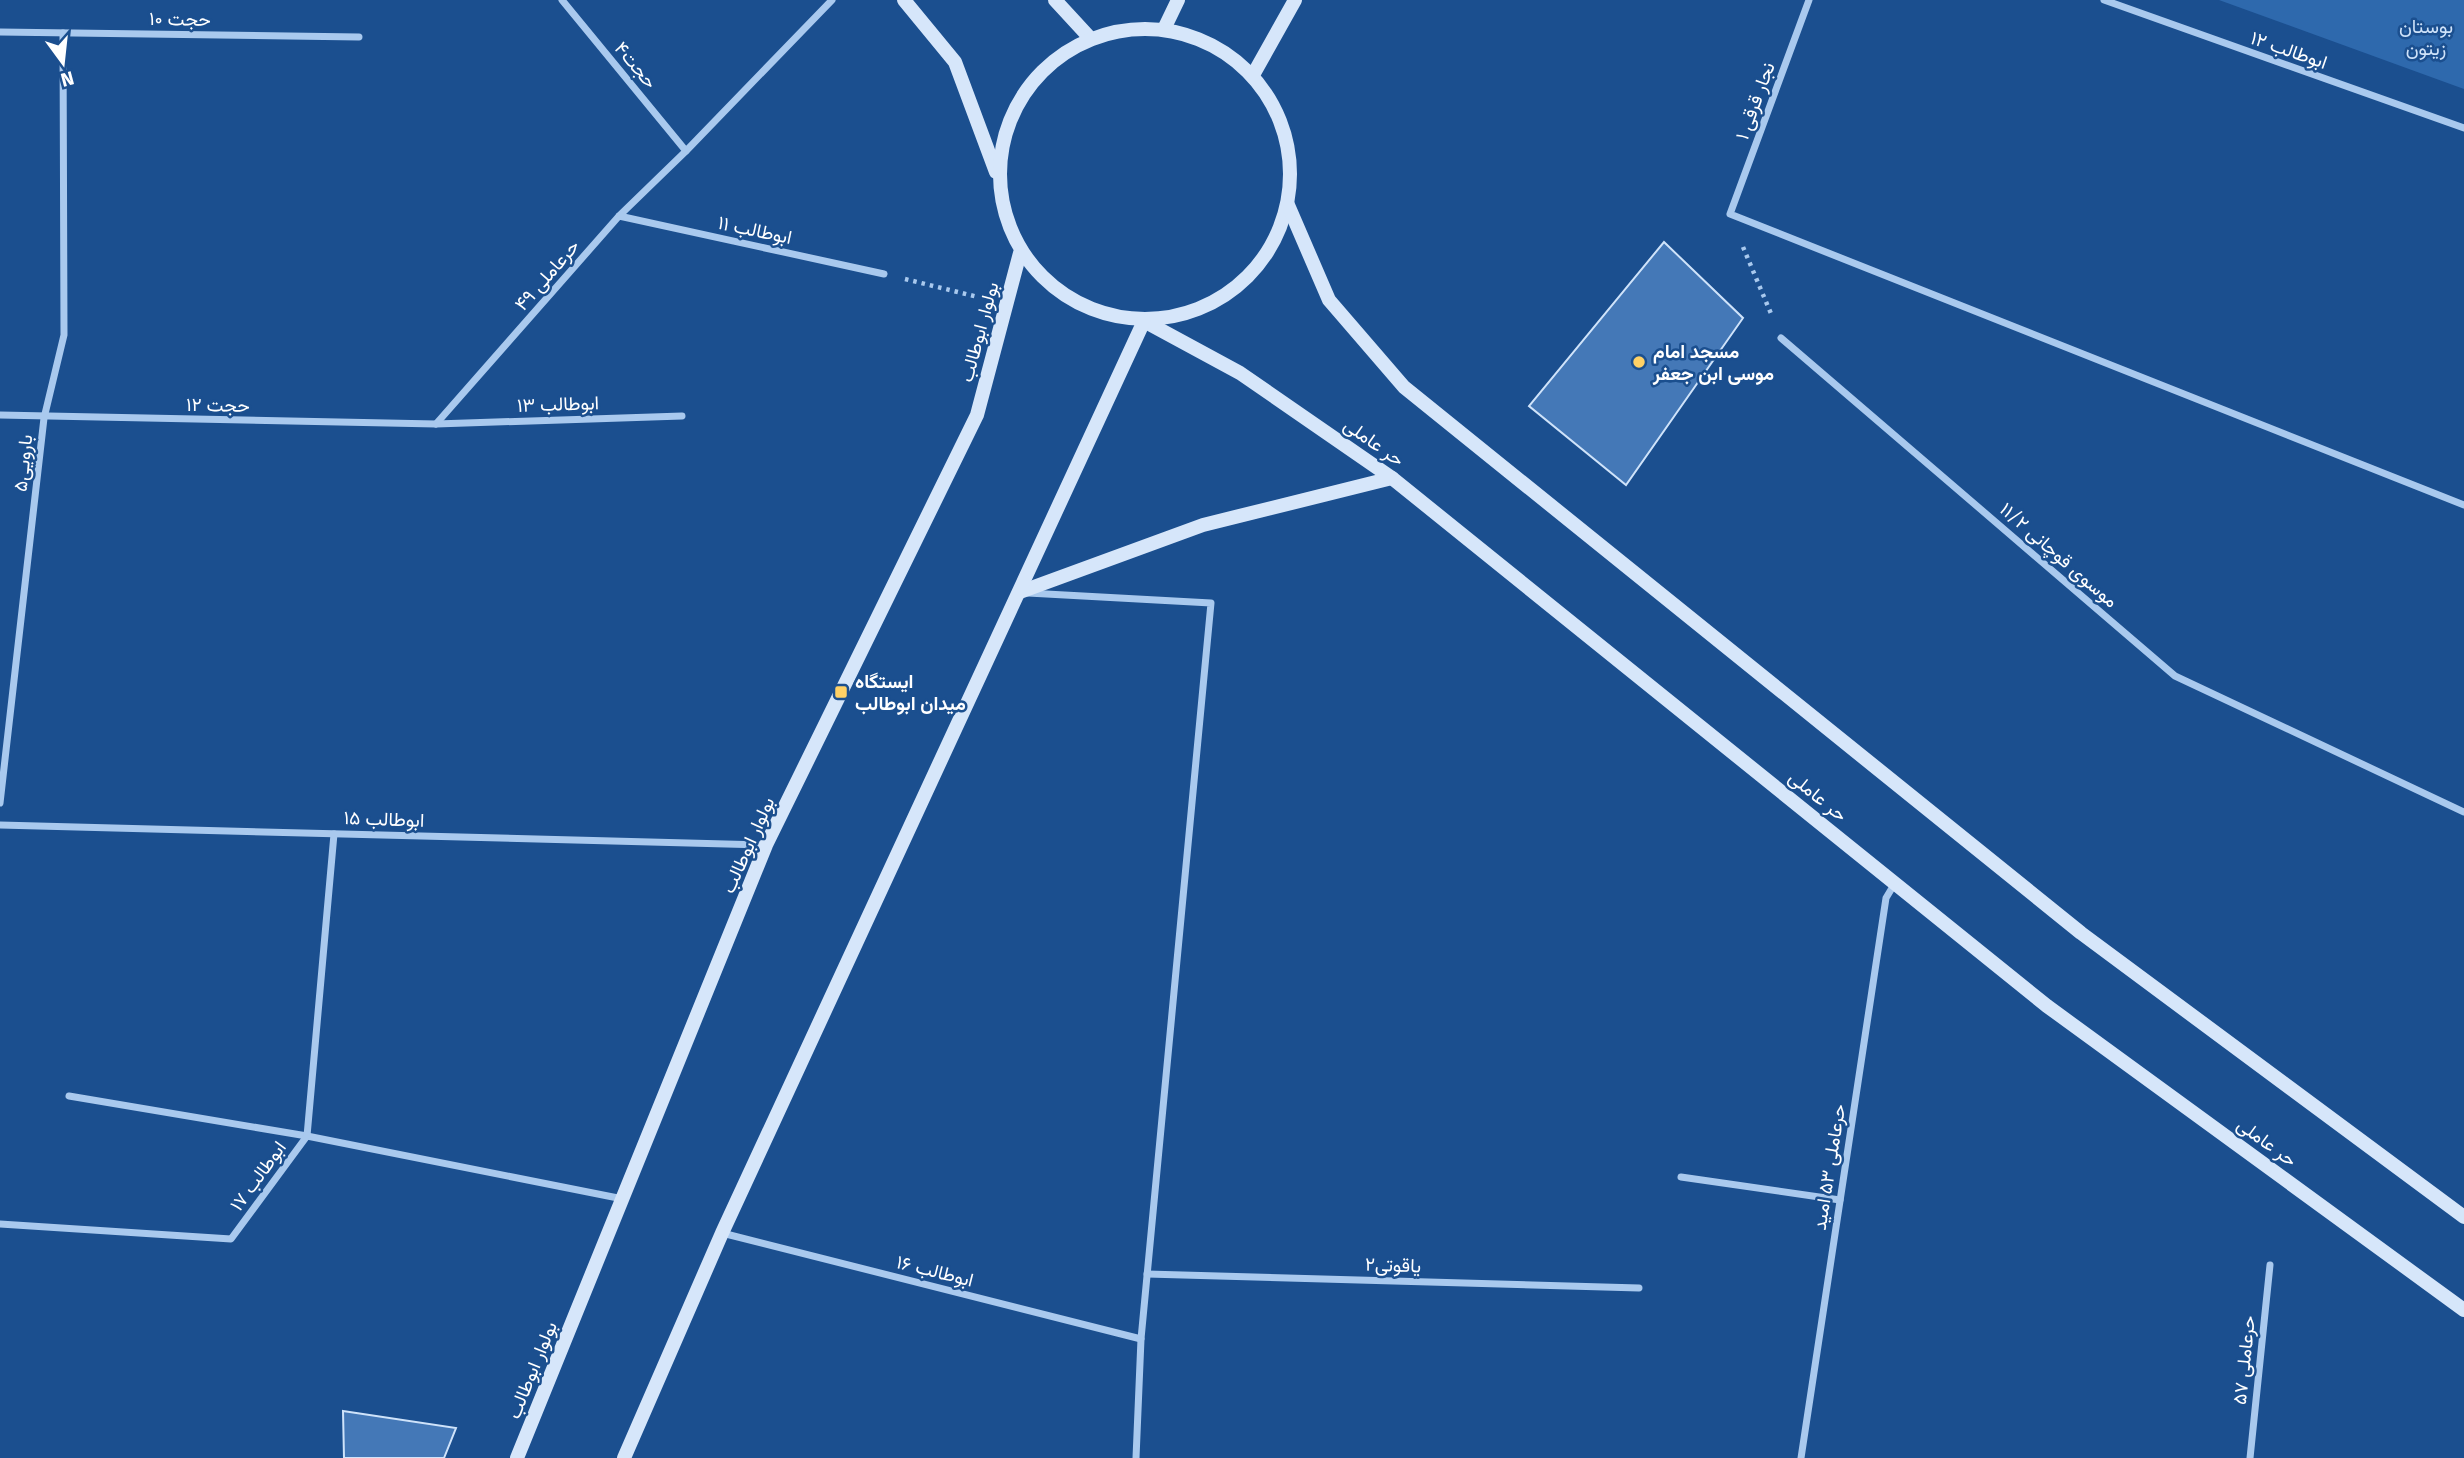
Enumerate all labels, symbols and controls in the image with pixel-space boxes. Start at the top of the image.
street label: حجت ۱۰ [149,7,211,31]
park label: بوستان زیتون [2399,15,2453,60]
street label: ابوطالب ۱۲ [2248,26,2330,74]
north arrow [28,28,98,98]
street label: حجت۴ [610,37,662,93]
street label: نجار قرقی ۱ [1730,59,1780,143]
text: N [58,66,76,92]
street label: ابوطالب ۱۱ [716,211,794,249]
street label: حرعاملی ۴۹ [510,235,584,315]
street label: بولوار ابوطالب [955,279,1003,385]
place label: مسجد امام موسی ابن جعفر [1652,340,1774,386]
marker: مسجد امام موسی ابن جعفر [1631,354,1647,370]
street label: ابوطالب ۱۳ [517,391,599,417]
street label: حجت ۱۲ [186,393,250,417]
street label: حر عاملی [1339,413,1409,471]
street label: بارویی۵ [9,433,37,493]
street label: موسوی قوچانی ۱۱/۲ [1994,497,2123,614]
place label: ایستگاه میدان ابوطالب [855,670,966,716]
marker: ایستگاه میدان ابوطالب [833,684,849,700]
street label: حر عاملی [1784,766,1852,826]
street label: بولوار ابوطالب [717,793,779,897]
street label: ابوطالب ۱۵ [343,806,425,832]
street label: حرعاملی ۵۳ امید [1808,1102,1850,1232]
street label: حر عاملی [2233,1113,2301,1171]
street label: ابوطالب ۱۷ [225,1137,291,1215]
street label: ابوطالب ۱۶ [894,1250,976,1292]
street label: یاقوتی۲ [1365,1253,1421,1277]
street label: حرعاملی ۵۷ [2228,1314,2260,1406]
street label: بولوار ابوطالب [502,1318,562,1422]

